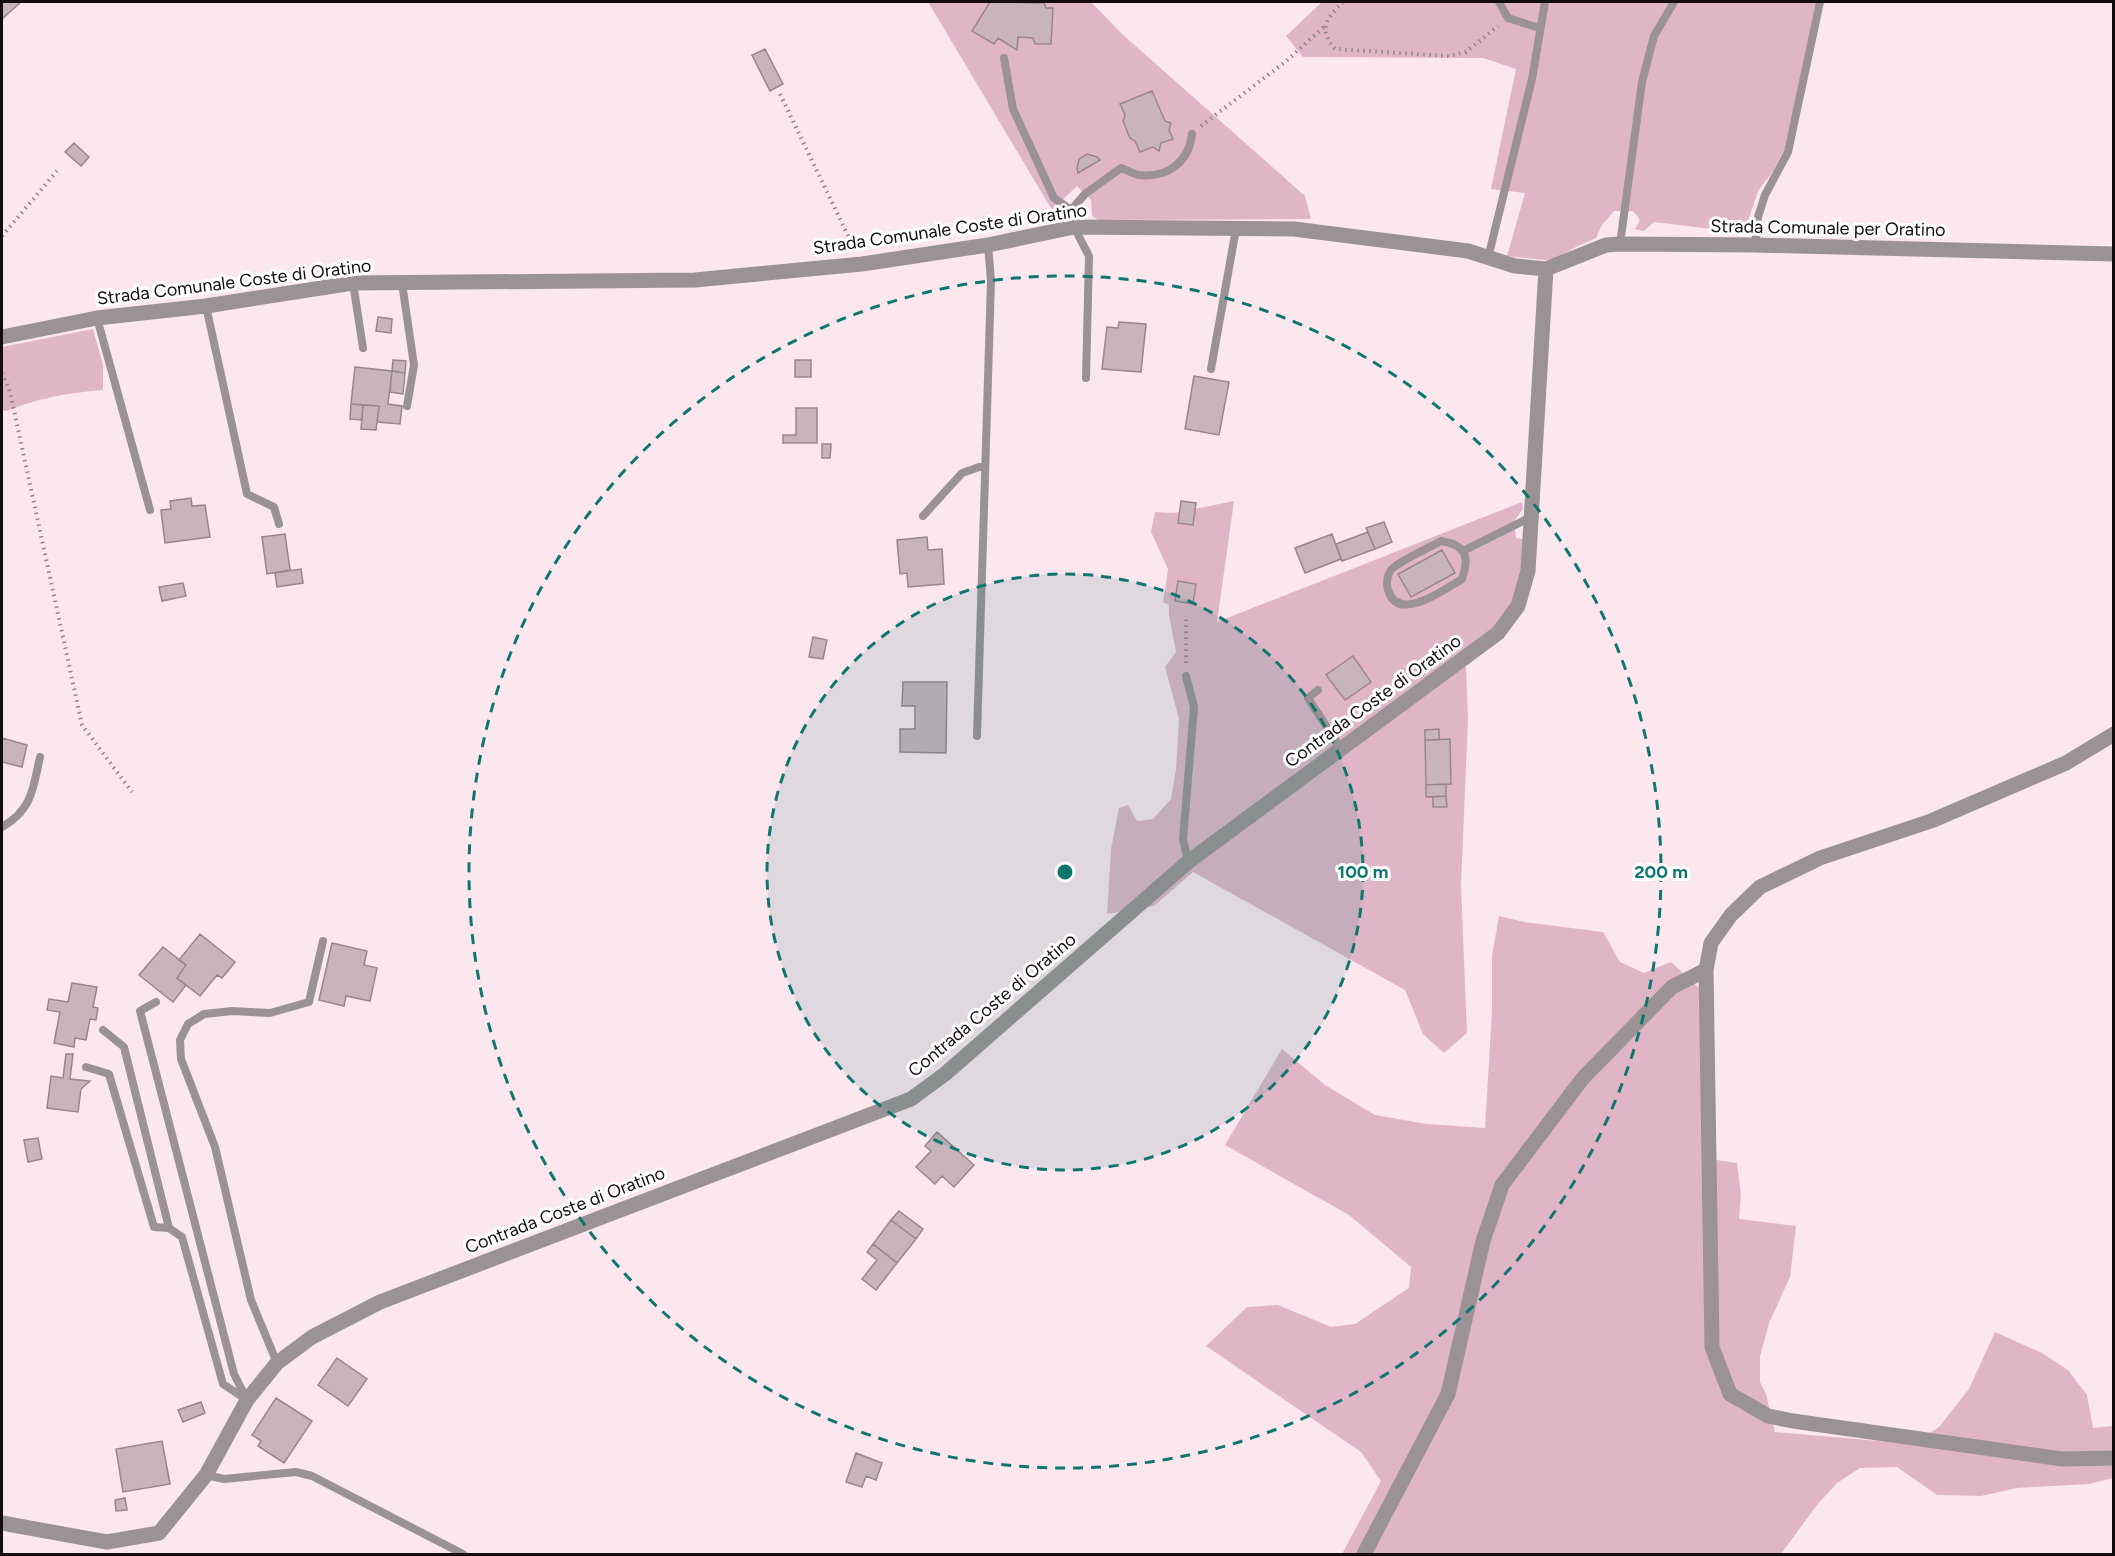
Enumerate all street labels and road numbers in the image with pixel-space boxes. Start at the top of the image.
street label: Strada Comunale Coste di Oratino [812,199,1088,259]
street label: Strada Comunale per Oratino [1710,215,1946,241]
street label: Strada Comunale Coste di Oratino [96,254,372,310]
street label: Contrada Coste di Oratino [1281,630,1465,772]
street label: Contrada Coste di Oratino [904,928,1080,1082]
street label: Contrada Coste di Oratino [462,1162,668,1258]

